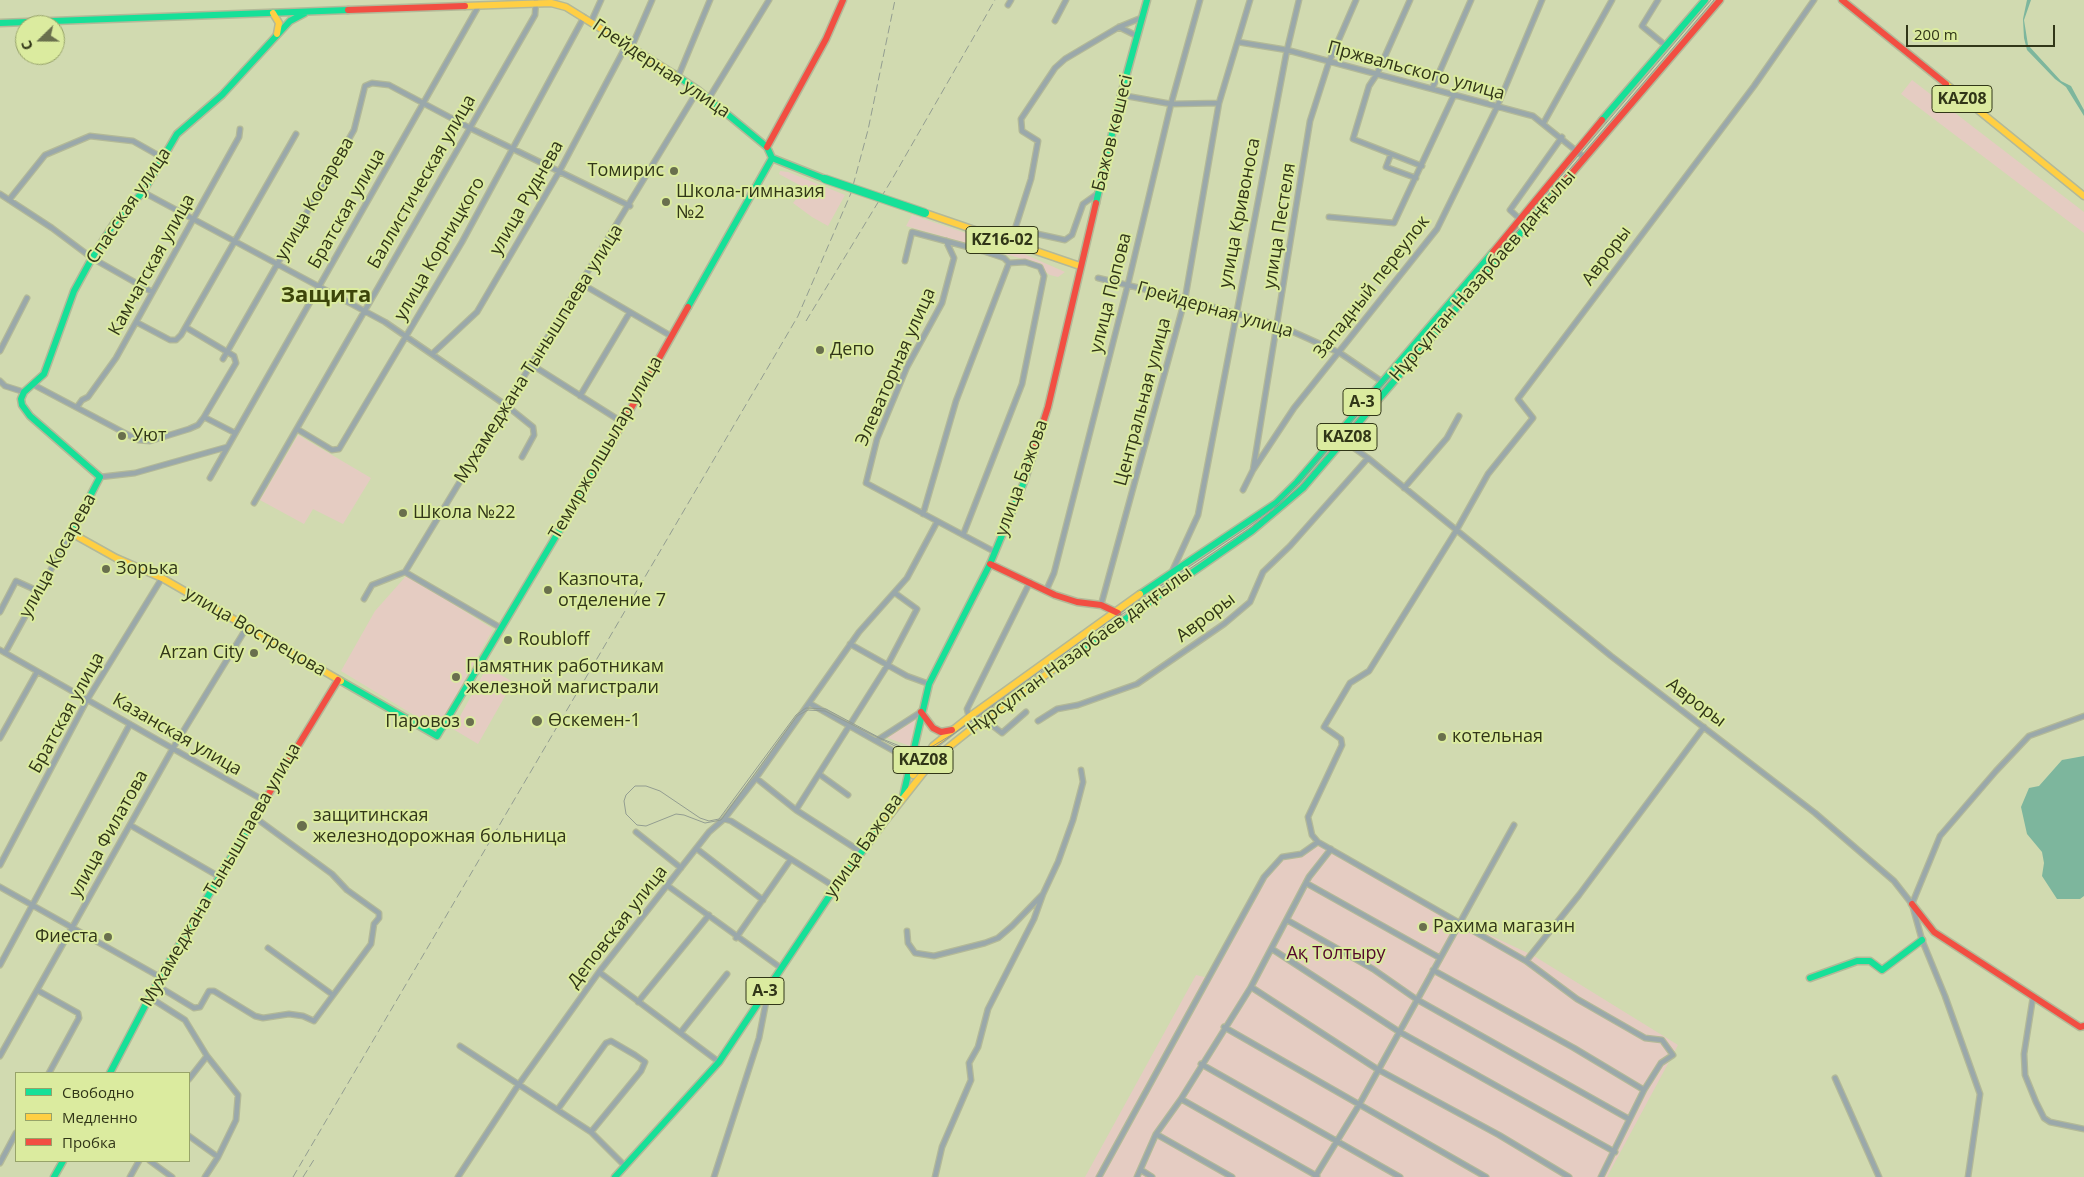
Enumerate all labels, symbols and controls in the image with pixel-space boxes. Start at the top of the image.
north arrow [15,15,65,65]
street label: Грейдерная улица [588,15,734,123]
scale bar [1909,15,2058,47]
text: 200 m [1914,24,1958,44]
street label: Пржвальского улица [1325,37,1507,105]
text: С [16,38,37,53]
street label: Бажов көшесі [1088,72,1138,194]
road number: KAZ08 [1932,86,1992,112]
street label: Баллистическая улица [363,91,481,273]
street label: улица Косарева [271,134,359,264]
street label: улица Кривоноса [1215,136,1265,290]
street label: улица Руднева [485,137,569,259]
street label: Спасская улица [82,144,176,268]
street label: Братская улица [304,145,390,273]
place label: Томирис [588,160,664,182]
street label: улица Пестеля [1259,161,1301,291]
marker: Томирис [668,165,680,177]
street label: Нұрсұлтан Назарбаев даңғылы [1386,166,1580,386]
street label: улица Корницкого [390,173,490,325]
place label: Школа-гимназия №2 [676,181,825,223]
street label: Камчатская улица [104,191,200,339]
marker: Школа-гимназия №2 [660,196,672,208]
street label: Западный переулок [1310,211,1434,363]
street label: Мухамеджана Тынышпаева улица [450,221,628,487]
street label: Авроры [1578,222,1636,290]
road number: KZ16-02 [966,226,1038,254]
street label: улица Попова [1086,231,1136,355]
street label: Грейдерная улица [1134,277,1296,343]
district label: Защита [281,283,371,309]
street label: Элеваторная улица [851,285,941,449]
street label: Центральная улица [1110,316,1176,488]
place label: Депо [830,339,874,361]
marker: Депо [814,344,826,356]
street label: Темиржолшылар улица [545,353,667,543]
road number: А-3 [1343,388,1381,416]
street label: улица Бажова [991,417,1053,539]
road number: KAZ08 [1317,424,1377,451]
place label: Уют [132,425,167,447]
marker: Уют [116,430,128,442]
street label: улица Косарева [15,490,101,622]
place label: Школа №22 [413,502,516,524]
marker: Школа №22 [397,507,409,519]
place label: Зорька [116,558,178,580]
street label: Нұрсұлтан Назарбаев даңғылы [963,562,1197,740]
marker: Зорька [100,563,112,575]
place label: Казпочта, отделение 7 [558,569,666,612]
street label: улица Вострецова [180,583,330,681]
marker: Казпочта, отделение 7 [542,584,554,596]
street label: Авроры [1172,589,1240,647]
place label: Roubloff [518,629,589,651]
marker: Roubloff [502,634,514,646]
place label: Arzan City [160,642,244,664]
marker: Arzan City [248,647,260,659]
street label: Братская улица [25,649,109,777]
place label: Памятник работникам железной магистрали [466,656,664,699]
marker: Памятник работникам железной магистрали [450,671,462,683]
street label: Авроры [1662,674,1730,732]
street label: Казанская улица [109,689,245,781]
place label: Өскемен-1 [548,710,641,732]
place label: Паровоз [385,711,460,733]
marker: Өскемен-1 [530,714,544,728]
marker: Паровоз [464,716,476,728]
place label: котельная [1452,726,1543,748]
marker: котельная [1436,731,1448,743]
street label: Мухамеджана Тынышпаева улица [136,739,306,1011]
road number: KAZ08 [893,746,953,774]
street label: улица Филатова [65,766,153,902]
street label: улица Бажова [820,790,908,902]
place label: защитинская железнодорожная больница [313,805,566,848]
marker: защитинская железнодорожная больница [295,819,309,833]
street label: Деповская улица [564,862,672,992]
place label: Рахима магазин [1433,916,1575,938]
marker: Рахима магазин [1417,921,1429,933]
place label: Фиеста [35,926,98,948]
marker: Фиеста [102,931,114,943]
park label: Ақ Толтыру [1286,943,1386,965]
road number: A-3 [746,978,784,1004]
legend [15,1072,190,1162]
text: Свободно [62,1082,134,1102]
text: Медленно [62,1107,138,1127]
text: Пробка [62,1132,116,1152]

